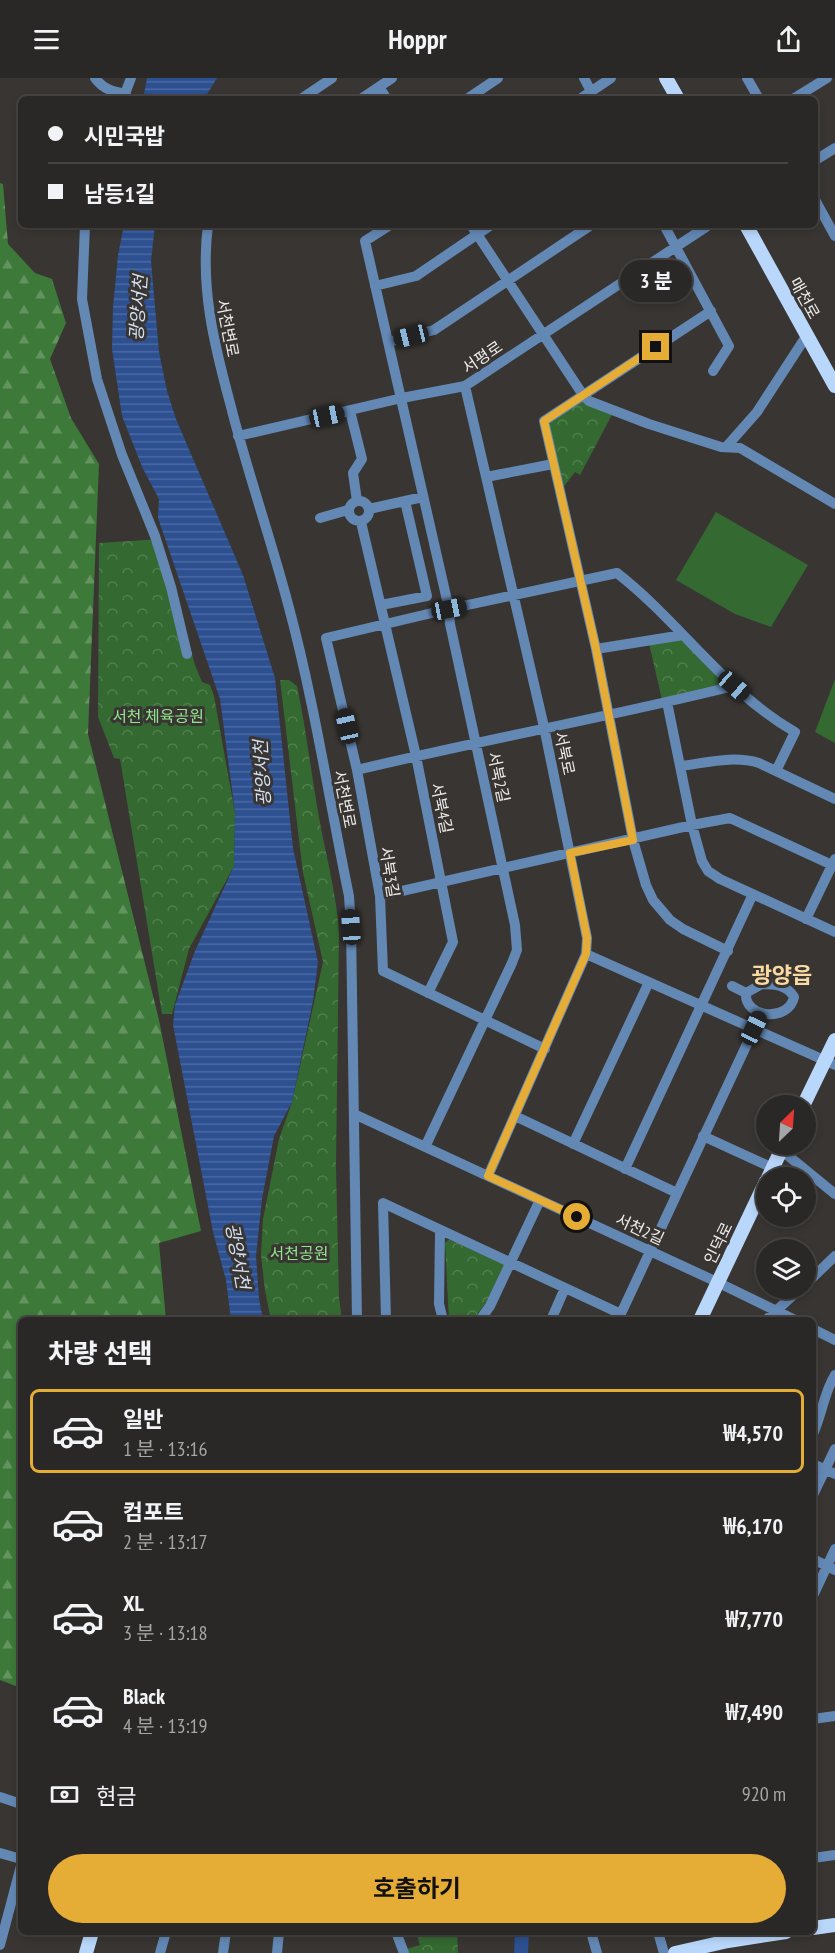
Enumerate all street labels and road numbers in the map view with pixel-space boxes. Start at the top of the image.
street label: 매천로 [786,274,825,322]
street label: 서천변로 [213,297,243,359]
street label: 서평로 [458,336,506,378]
street label: 서북로 [551,729,579,777]
street label: 서북2길 [484,750,514,804]
street label: 서천변로 [330,768,360,830]
street label: 서북4길 [427,781,457,835]
street label: 서북3길 [376,845,404,899]
street label: 서천2길 [612,1209,668,1249]
street label: 인덕로 [699,1219,737,1267]

